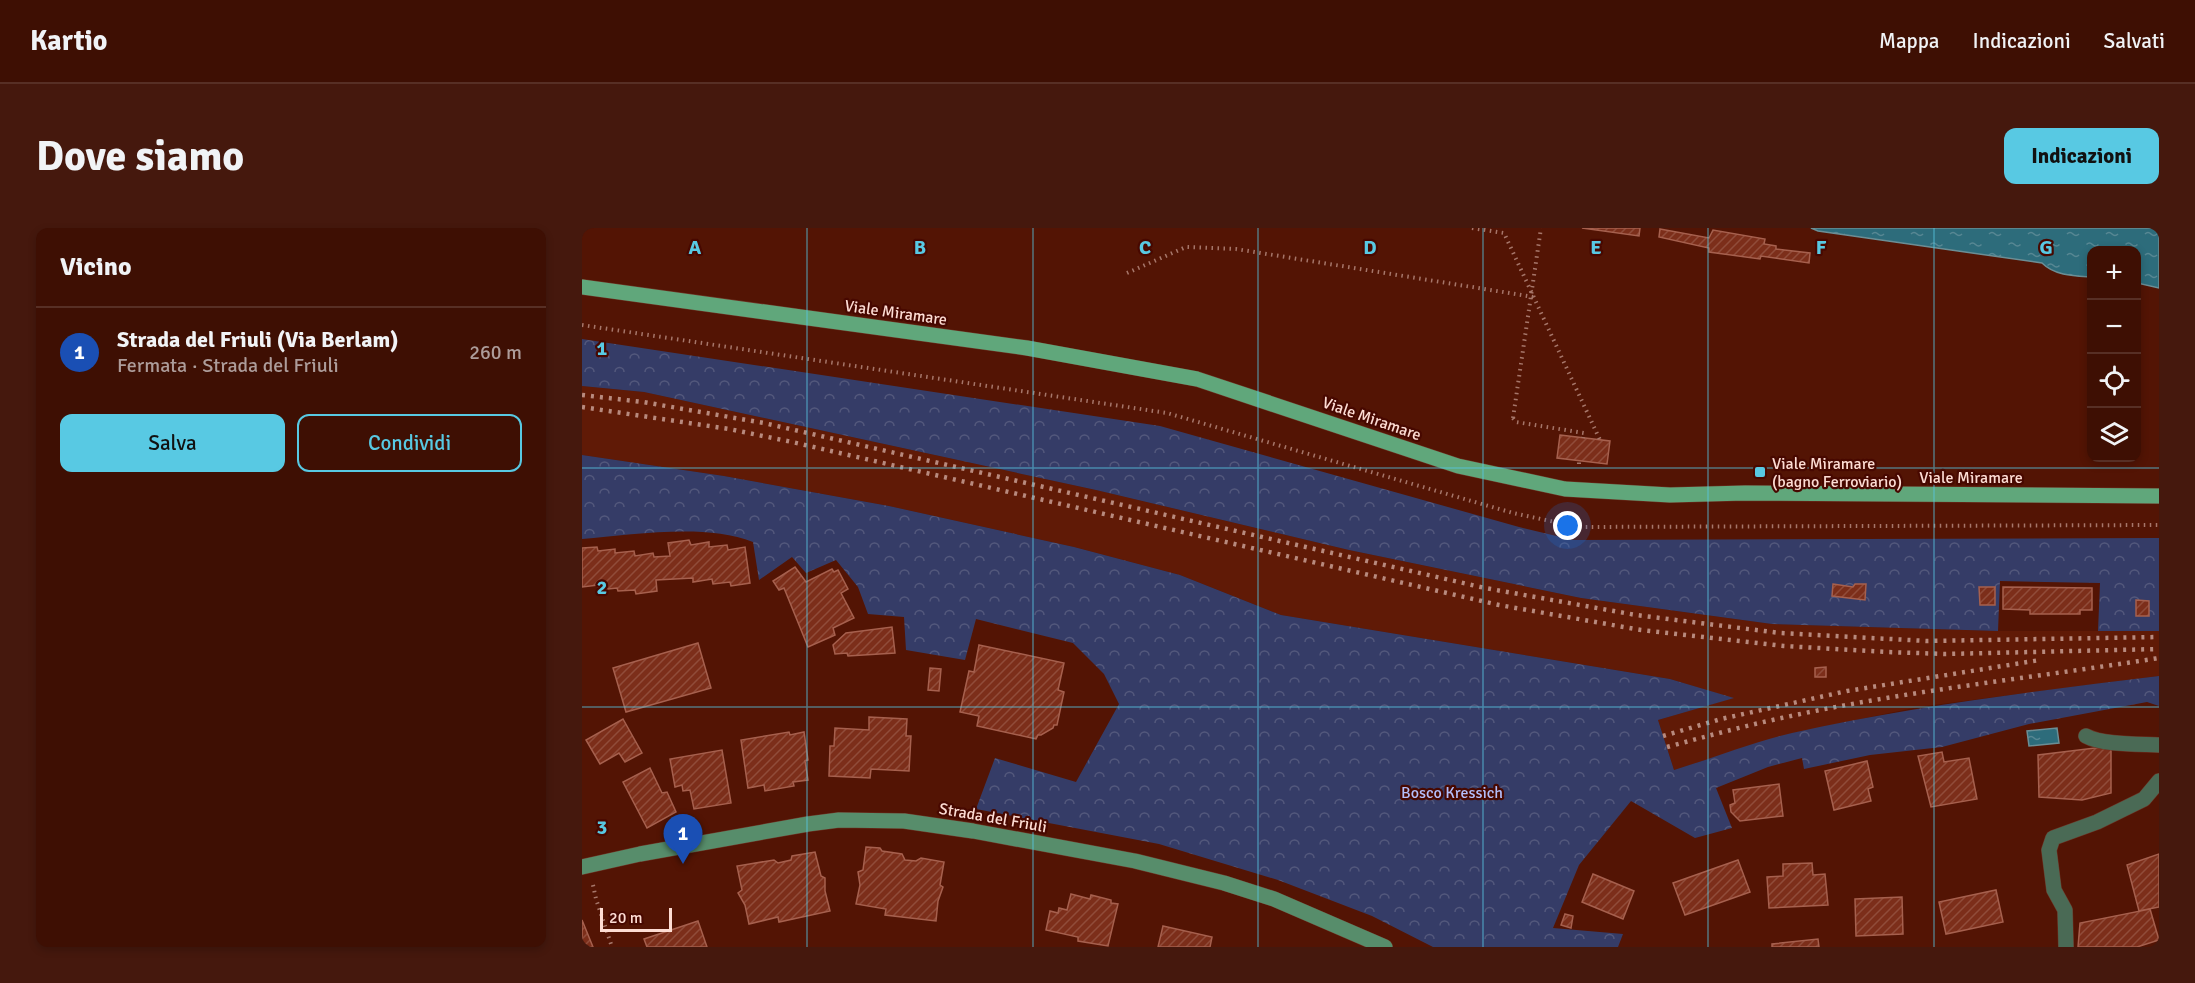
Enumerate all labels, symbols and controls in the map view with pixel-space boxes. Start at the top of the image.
text: Kartio [30,24,107,58]
text: Mappa [1879,28,1940,54]
text: Indicazioni [1973,28,2071,54]
text: Salvati [2104,28,2165,54]
button: Indicazioni [2004,128,2159,184]
text: Dove siamo [36,131,244,182]
text: A [689,235,702,260]
text: B [914,235,926,260]
text: C [1139,235,1151,260]
text: D [1363,235,1377,260]
text: E [1590,235,1602,260]
text: F [1816,235,1827,260]
text: G [2039,235,2053,260]
map controls [2087,246,2141,462]
button: + [2087,246,2141,300]
text: Vicino [60,251,132,283]
street label: Viale Miramare [843,296,948,330]
button: − [2087,300,2141,354]
text: Strada del Friuli (Via Berlam) [117,326,398,353]
text: 1 [597,336,608,361]
text: 1 [74,340,85,365]
text: 260 m [469,340,522,365]
text: Fermata · Strada del Friuli [117,353,339,378]
button: locate [2087,354,2141,408]
street label: Viale Miramare [1320,393,1424,445]
button: layers [2087,408,2141,462]
button: Salva [60,414,285,472]
button: Condividi [297,414,522,472]
place label: Viale Miramare (bagno Ferroviario) [1772,454,1902,492]
marker: Viale Miramare (bagno Ferroviario) [1753,465,1767,479]
street label: Viale Miramare [1919,468,2023,488]
your location [1553,511,1582,540]
text: 2 [597,575,607,600]
park label: Bosco Kressich [1401,783,1503,803]
street label: Strada del Friuli [937,799,1048,837]
pin: 1 [664,814,702,864]
text: 3 [597,815,607,840]
scale bar [600,905,672,932]
text: 20 m [609,908,643,928]

